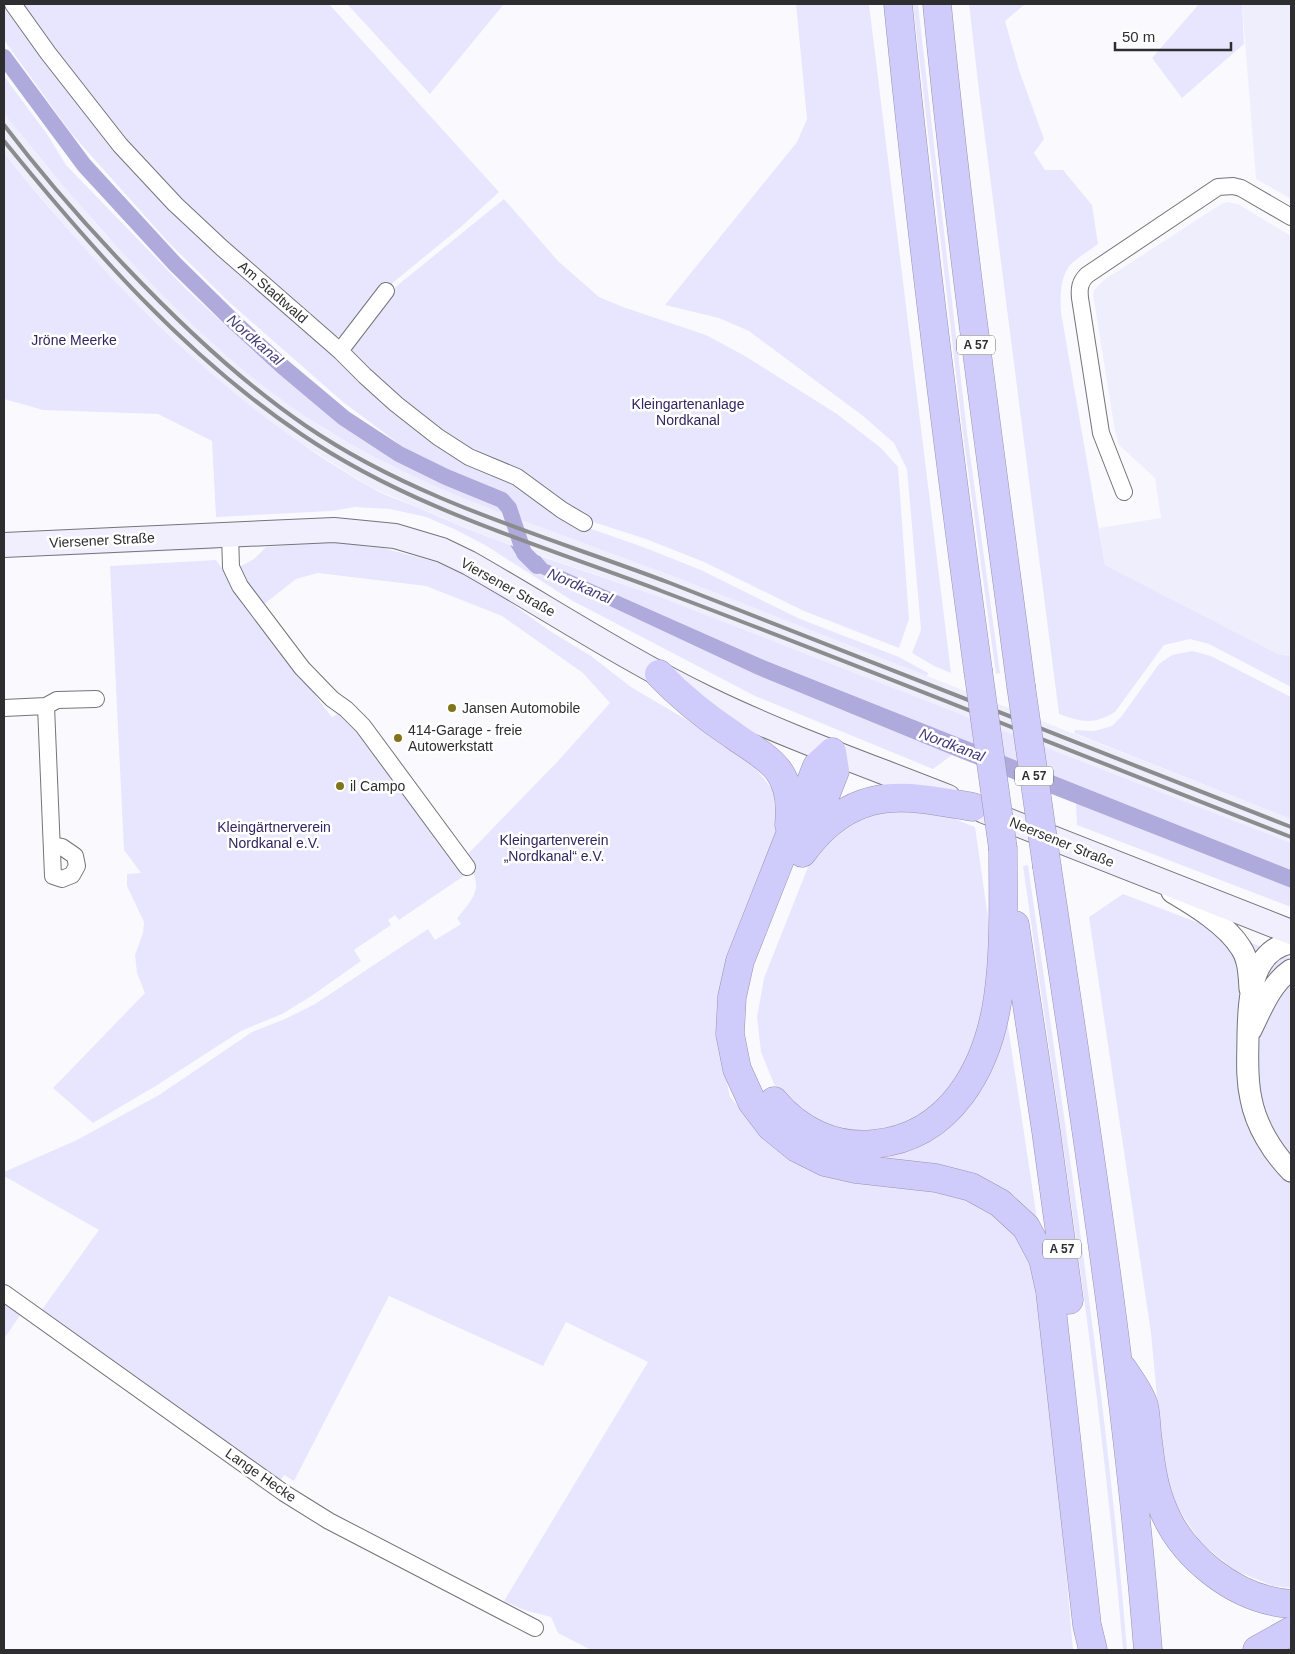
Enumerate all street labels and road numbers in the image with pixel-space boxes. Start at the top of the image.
street label: Am Stadtwald [235,258,311,326]
road number: A 57 [957,336,995,354]
street label: Viersener Straße [49,529,155,551]
street label: Viersener Straße [458,554,558,620]
road number: A 57 [1015,766,1053,786]
street label: Neersener Straße [1007,814,1117,870]
road number: A 57 [1043,1240,1081,1258]
street label: Lange Hecke [223,1445,300,1505]

